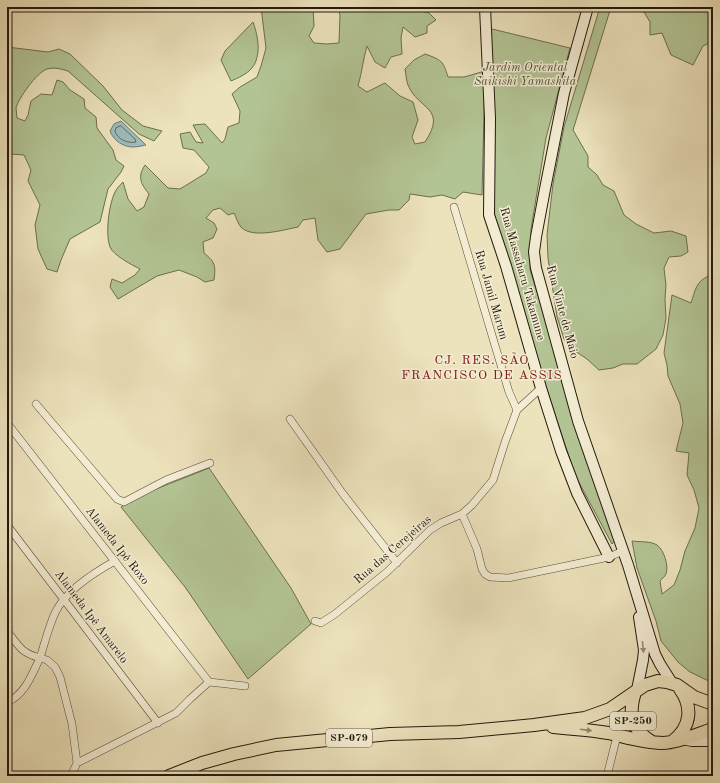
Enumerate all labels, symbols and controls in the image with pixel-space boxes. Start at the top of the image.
park label: Jardim Oriental Saikishi Yamashita [474,62,577,88]
street label: Rua Massaharu Takamune [497,206,547,342]
street label: Rua Jamil Marum [472,249,510,342]
street label: Rua Vinte de Maio [544,264,580,360]
district label: CJ. RES. SÃO FRANCISCO DE ASSIS [401,352,563,382]
street label: Alameda Ipê Roxo [83,505,151,587]
street label: Rua das Cerejeiras [352,513,434,587]
street label: Alameda Ipê Amarelo [52,568,130,666]
one-way arrow [639,641,646,654]
road number: SP-250 [610,712,656,730]
one-way arrow [580,727,592,733]
road number: SP-079 [326,729,372,747]

